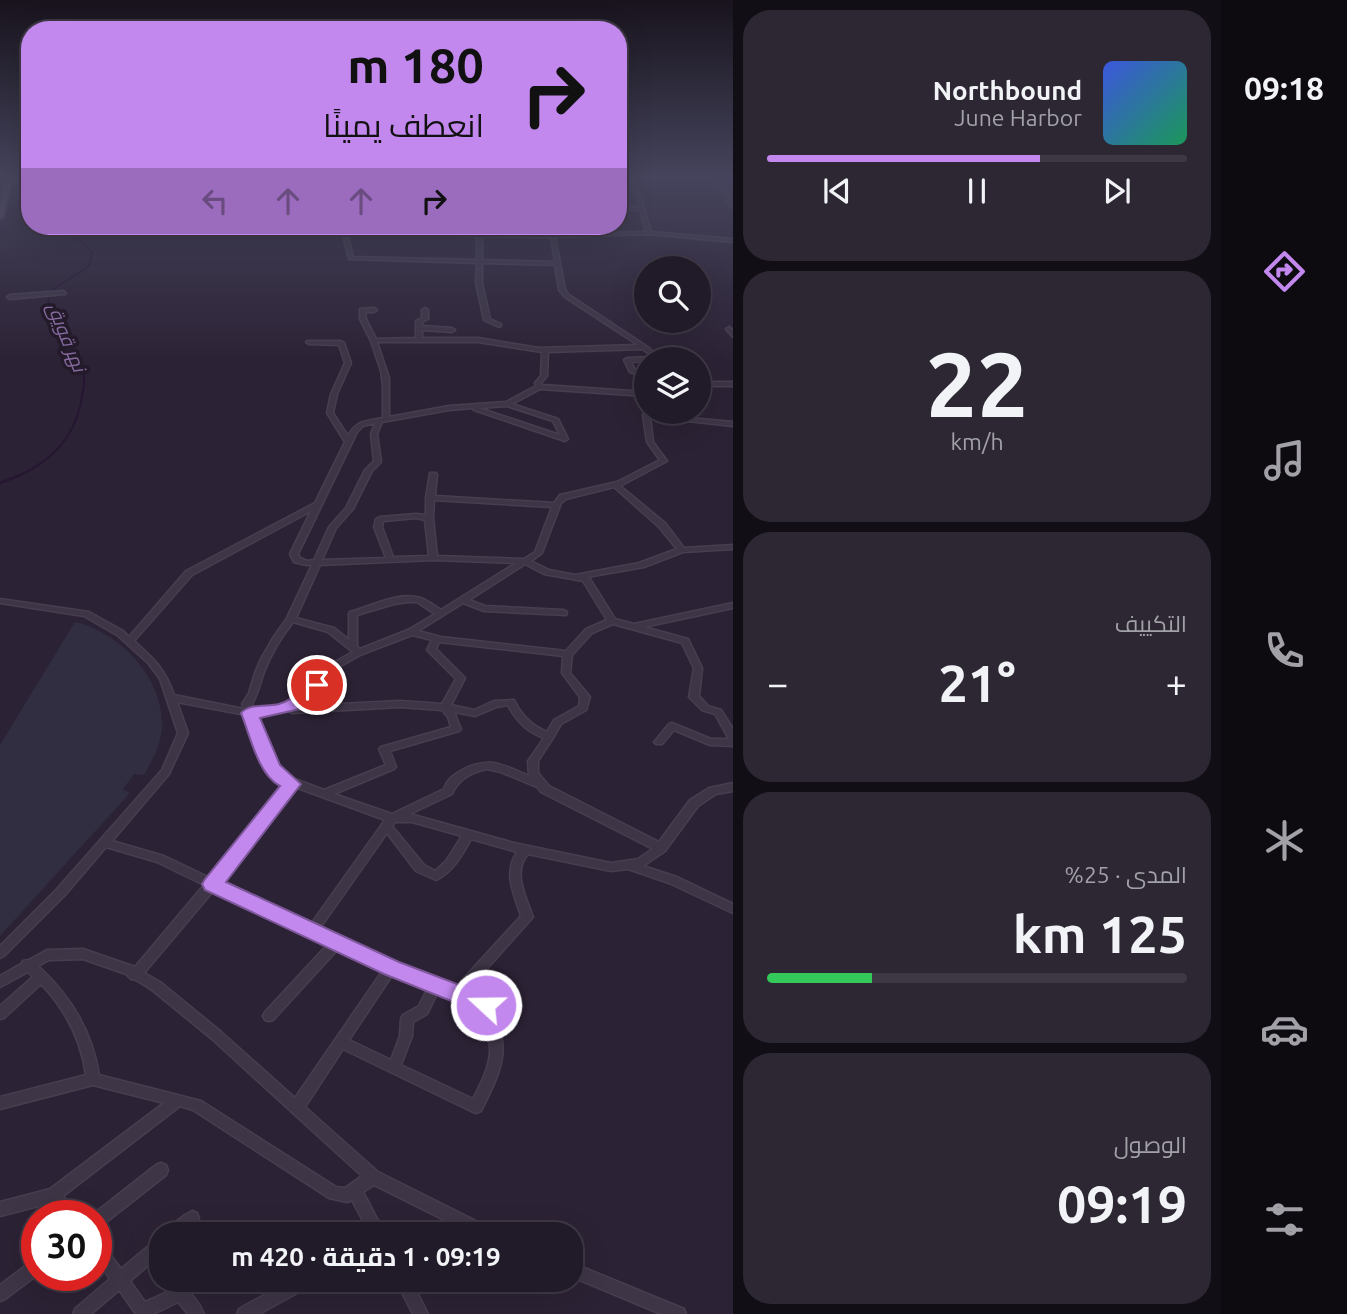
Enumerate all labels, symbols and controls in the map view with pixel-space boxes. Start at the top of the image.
text: 180 m [347,37,484,92]
icon: right [508,49,599,140]
text: 09:18 [1244,70,1324,106]
text: Northbound [933,76,1082,105]
text: June Harbor [954,105,1082,130]
text: انعطف يمينًا [323,107,484,143]
icon: previous [818,172,856,210]
icon: pause [958,172,996,210]
icon: next [1098,172,1136,210]
icon: left [196,182,234,220]
icon: ahead [269,182,307,220]
icon: ahead [342,182,380,220]
icon: right [415,182,453,220]
icon: directions [1260,247,1309,296]
map controls [634,256,711,424]
button: search [634,256,711,333]
water label: نهر قويق [41,299,91,377]
text: 22 [926,332,1028,434]
button: layers [634,347,711,424]
text: km/h [950,429,1004,454]
icon: music [1260,436,1309,485]
text: التكييف [1115,611,1187,636]
icon: phone [1260,626,1309,675]
text: 21° [938,654,1016,712]
pin [287,655,347,715]
text: − [767,662,788,704]
text: + [1166,662,1187,704]
icon: arrive [298,666,336,704]
icon: climate [1260,816,1309,865]
text: المدى · 25% [1065,862,1187,887]
text: 125 km [1013,905,1187,963]
position arrow [449,968,523,1042]
icon: car [1260,1005,1309,1054]
text: الوصول [1114,1132,1187,1157]
text: 09:19 [1057,1175,1187,1233]
icon: filters [1260,1195,1309,1244]
speed limit sign: 30 [21,1200,112,1291]
text: 09:19 · 1 دقيقة · 420 m [231,1242,501,1271]

